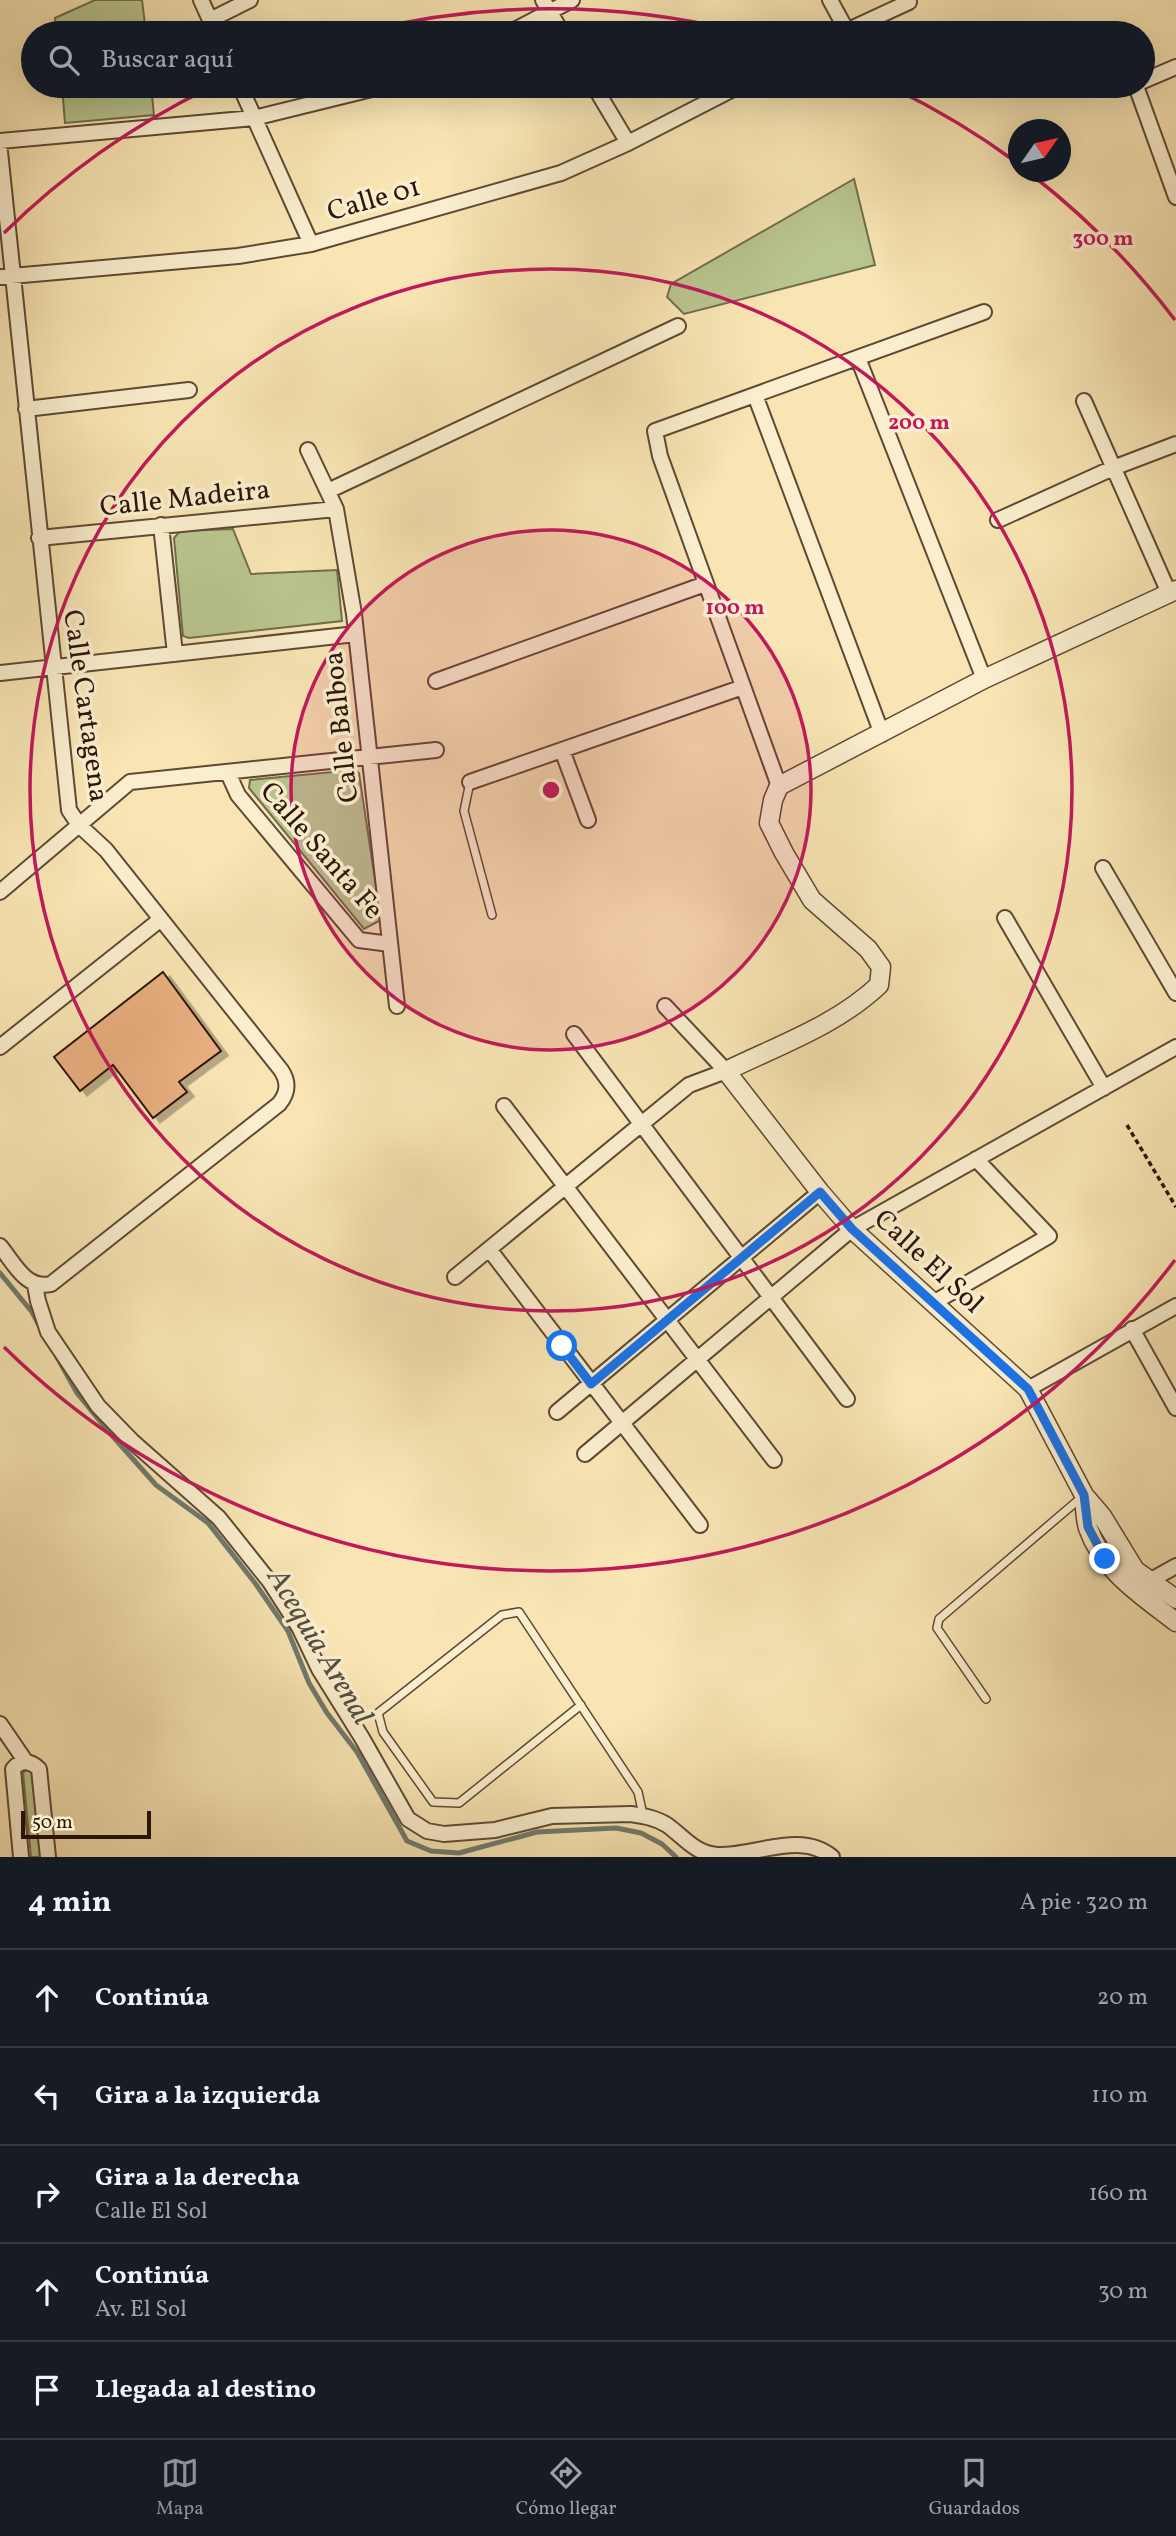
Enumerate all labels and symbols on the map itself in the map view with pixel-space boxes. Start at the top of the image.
north arrow [1008,119,1071,182]
street label: Calle 01 [323,168,425,232]
text: 300 m [1073,225,1133,254]
text: 200 m [888,409,950,438]
street label: Calle Madeira [98,471,272,527]
text: 100 m [705,594,765,623]
street label: Calle Cartagena [52,607,118,805]
street label: Calle Balboa [315,649,369,805]
street label: Calle Santa Fe [250,774,392,928]
centre of rings [539,778,563,802]
street label: Calle El Sol [865,1201,991,1323]
route start [546,1330,577,1361]
route end [1089,1543,1120,1574]
water label: Acequia Arenal [255,1560,383,1734]
scale bar [21,1808,150,1840]

